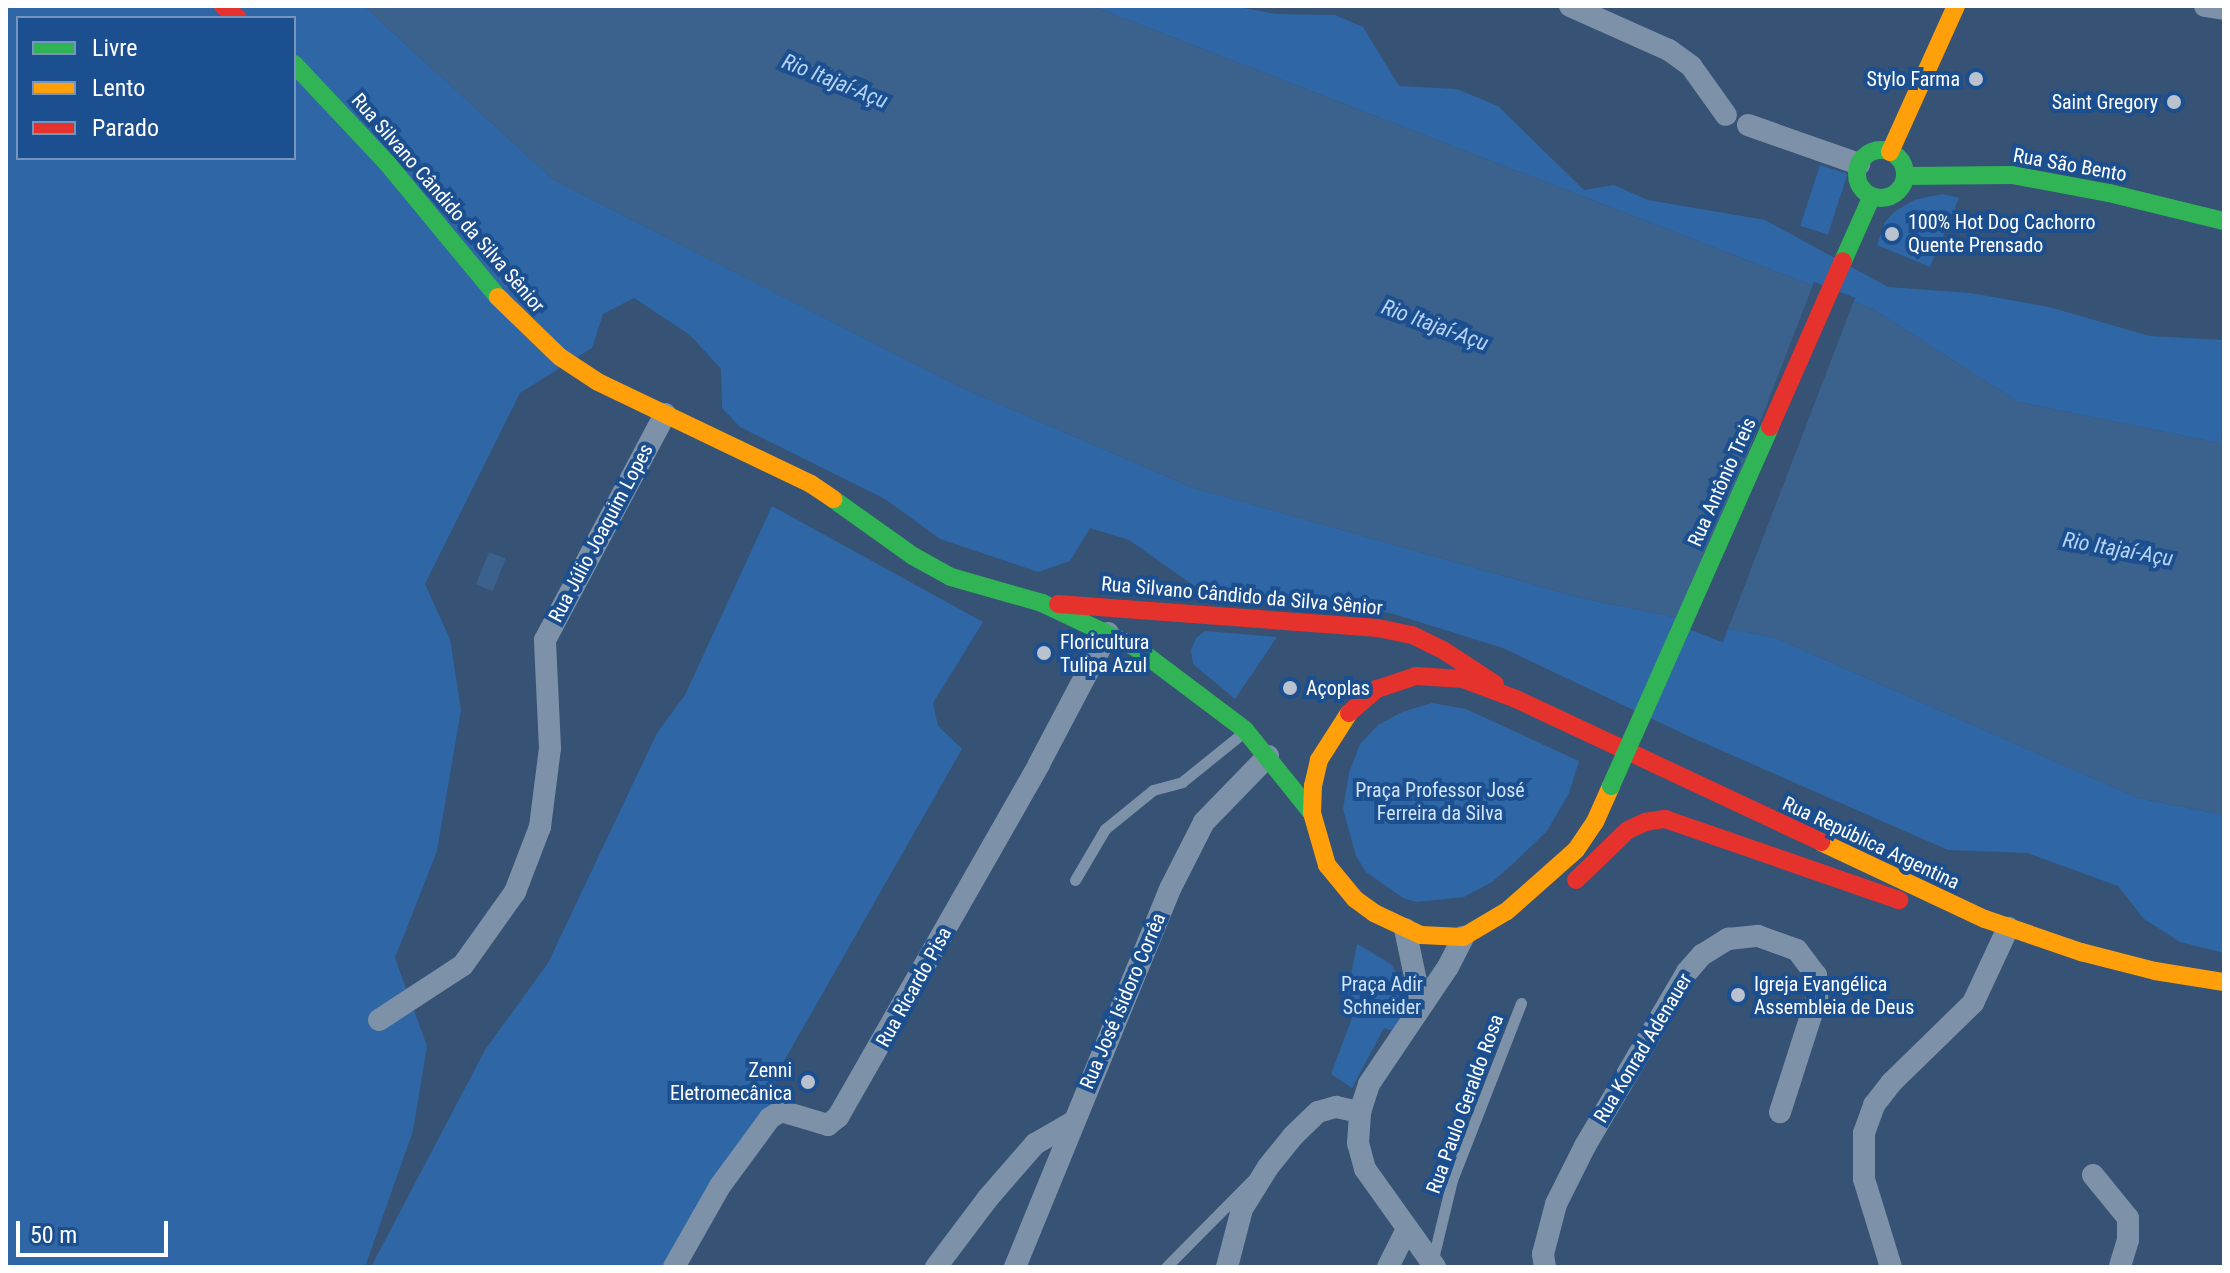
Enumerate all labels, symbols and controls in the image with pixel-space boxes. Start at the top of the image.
legend [16,16,296,160]
text: Livre [92,34,138,62]
water label: Rio Itajaí-Açu [778,48,892,114]
place label: Stylo Farma [1867,67,1960,91]
marker: Stylo Farma [1967,70,1985,88]
text: Lento [92,74,145,102]
street label: Rua Silvano Cândido da Silva Sênior [346,89,550,317]
place label: Saint Gregory [2052,90,2158,114]
marker: Saint Gregory [2165,93,2183,111]
text: Parado [92,114,159,142]
street label: Rua São Bento [2011,143,2129,187]
place label: 100% Hot Dog Cachorro Quente Prensado [1908,210,2096,257]
marker: 100% Hot Dog Cachorro Quente Prensado [1883,225,1901,243]
water label: Rio Itajaí-Açu [1378,294,1492,356]
street label: Rua Antônio Treis [1683,414,1761,550]
street label: Rua Júlio Joaquim Lopes [544,440,658,626]
water label: Rio Itajaí-Açu [2061,526,2175,572]
street label: Rua Silvano Cândido da Silva Sênior [1100,572,1384,620]
place label: Floricultura Tulipa Azul [1060,630,1149,677]
marker: Floricultura Tulipa Azul [1035,644,1053,662]
place label: Açoplas [1306,676,1370,700]
marker: Açoplas [1281,679,1299,697]
park label: Praça Professor José Ferreira da Silva [1355,778,1525,825]
street label: Rua República Argentina [1779,791,1963,895]
street label: Rua José Isidoro Corrêa [1075,909,1171,1093]
street label: Rua Ricardo Pisa [871,923,957,1051]
street label: Rua Konrad Adenauer [1589,969,1697,1127]
place label: Igreja Evangélica Assembleia de Deus [1754,972,1914,1019]
park label: Praça Adir Schneider [1341,973,1423,1020]
marker: Igreja Evangélica Assembleia de Deus [1729,986,1747,1004]
street label: Rua Paulo Geraldo Rosa [1421,1011,1509,1197]
place label: Zenni Eletromecânica [670,1058,792,1105]
marker: Zenni Eletromecânica [799,1073,817,1091]
scale bar [20,1205,172,1255]
text: 50 m [30,1221,77,1249]

